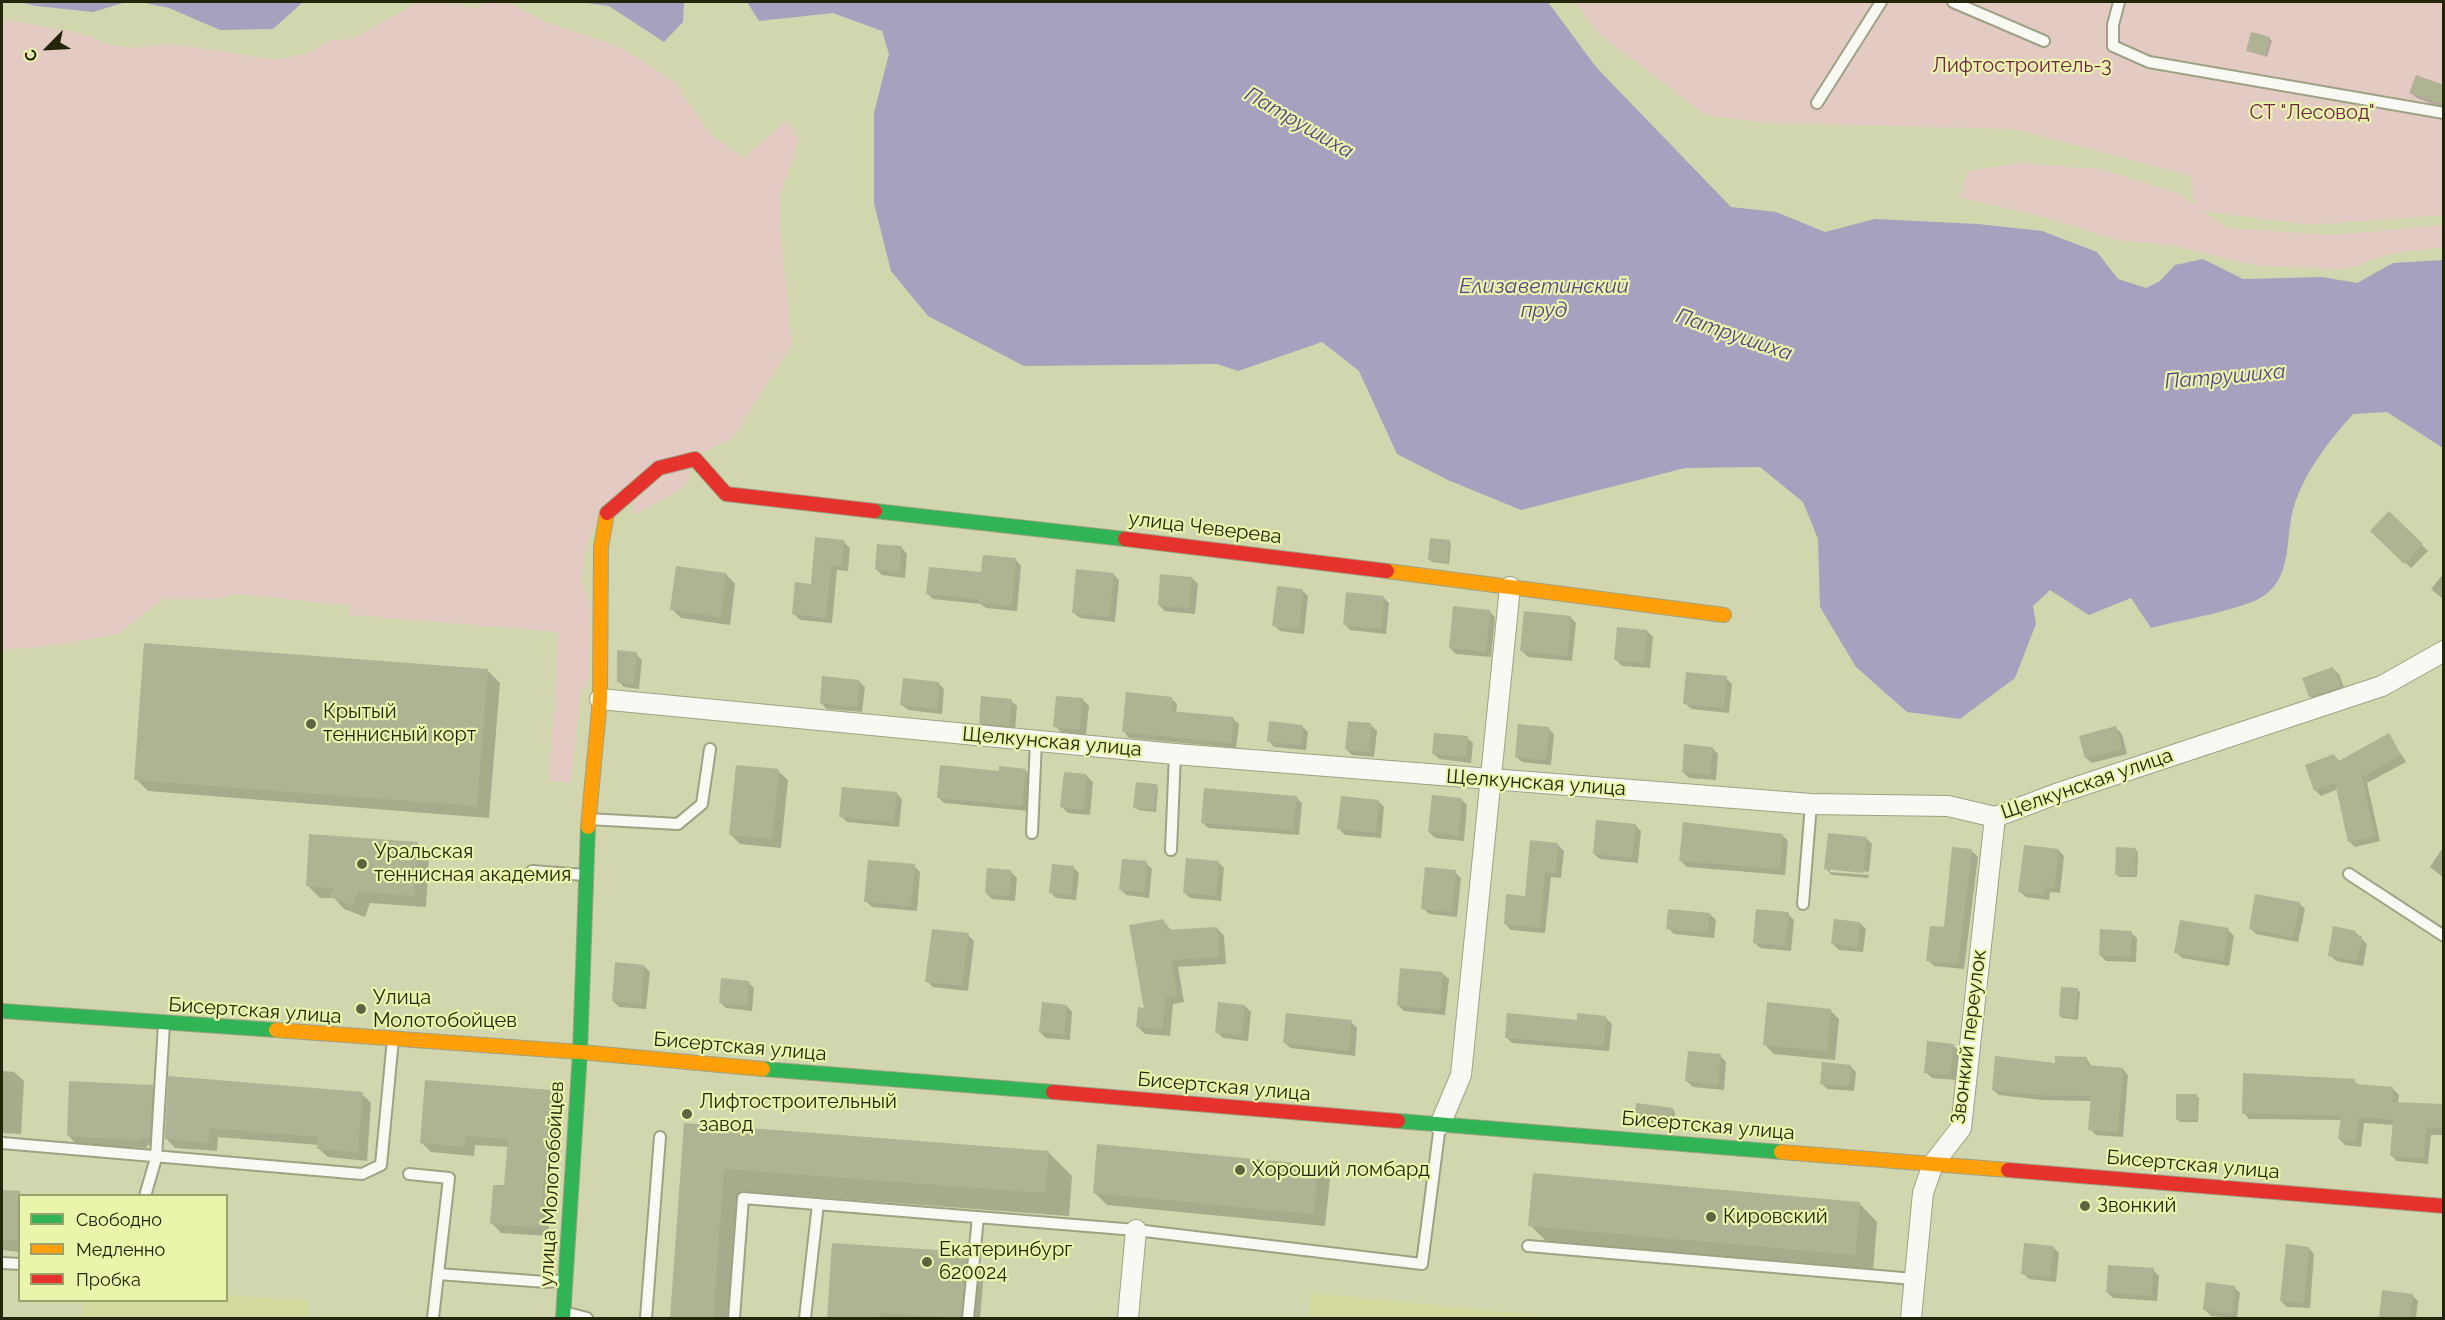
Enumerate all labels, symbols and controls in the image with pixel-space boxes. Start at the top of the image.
north arrow [18,18,78,78]
text: С [20,47,42,64]
park label: Лифтостроитель-3 [1932,54,2112,78]
water label: Патрушиха [1240,82,1358,164]
park label: СТ "Лесовод" [2249,101,2375,125]
water label: Елизаветинский пруд [1459,274,1629,324]
water label: Патрушиха [1673,303,1795,367]
water label: Патрушиха [2164,359,2286,395]
street label: улица Чеверева [1127,507,1283,549]
place label: Крытый теннисный корт [323,700,476,747]
marker: Крытый теннисный корт [304,717,318,731]
street label: Щелкунская улица [961,722,1143,762]
street label: Щелкунская улица [1998,743,2176,825]
street label: Щелкунская улица [1445,765,1627,801]
place label: Уральская теннисная академия [374,840,571,887]
marker: Уральская теннисная академия [355,857,369,871]
street label: Звонкий переулок [1946,948,1992,1126]
place label: Улица Молотобойцев [373,986,517,1033]
street label: Бисертская улица [168,993,342,1029]
marker: Улица Молотобойцев [354,1002,368,1016]
street label: Бисертская улица [652,1027,828,1067]
street label: Бисертская улица [1136,1067,1312,1107]
street label: улица Молотобойцев [535,1081,569,1287]
place label: Лифтостроительный завод [699,1090,897,1137]
street label: Бисертская улица [1620,1106,1796,1146]
marker: Лифтостроительный завод [680,1107,694,1121]
street label: Бисертская улица [2105,1145,2281,1185]
place label: Хороший ломбард [1252,1158,1430,1182]
marker: Хороший ломбард [1233,1163,1247,1177]
legend [18,1194,228,1302]
place label: Звонкий [2097,1194,2176,1218]
marker: Звонкий [2078,1199,2092,1213]
place label: Кировский [1723,1205,1828,1229]
text: Свободно [76,1209,162,1230]
marker: Кировский [1704,1210,1718,1224]
place label: Екатеринбург 620024 [939,1238,1072,1285]
text: Медленно [76,1239,165,1260]
marker: Екатеринбург 620024 [920,1255,934,1269]
text: Пробка [76,1269,141,1290]

